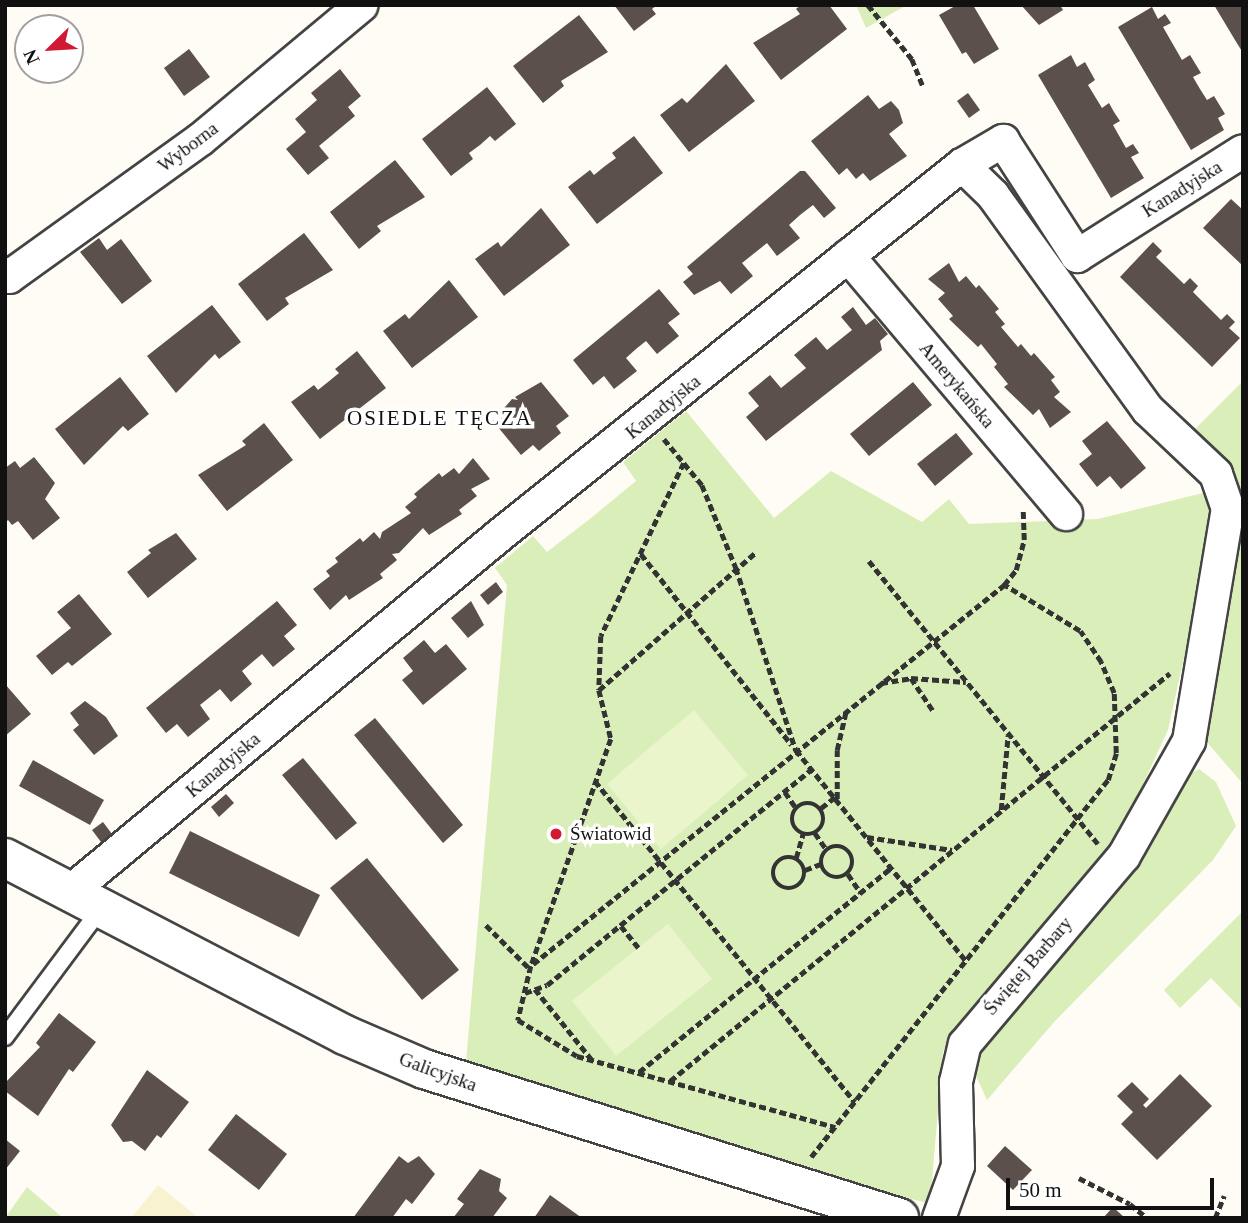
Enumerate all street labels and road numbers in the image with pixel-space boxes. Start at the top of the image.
street label: Wyborna [153,117,223,177]
street label: Kanadyjska [1138,156,1226,222]
street label: Amerykańska [914,337,1000,433]
street label: Kanadyjska [621,370,705,444]
street label: Kanadyjska [181,727,265,803]
street label: Świętej Barbary [979,912,1077,1020]
street label: Galicyjska [396,1047,480,1097]

